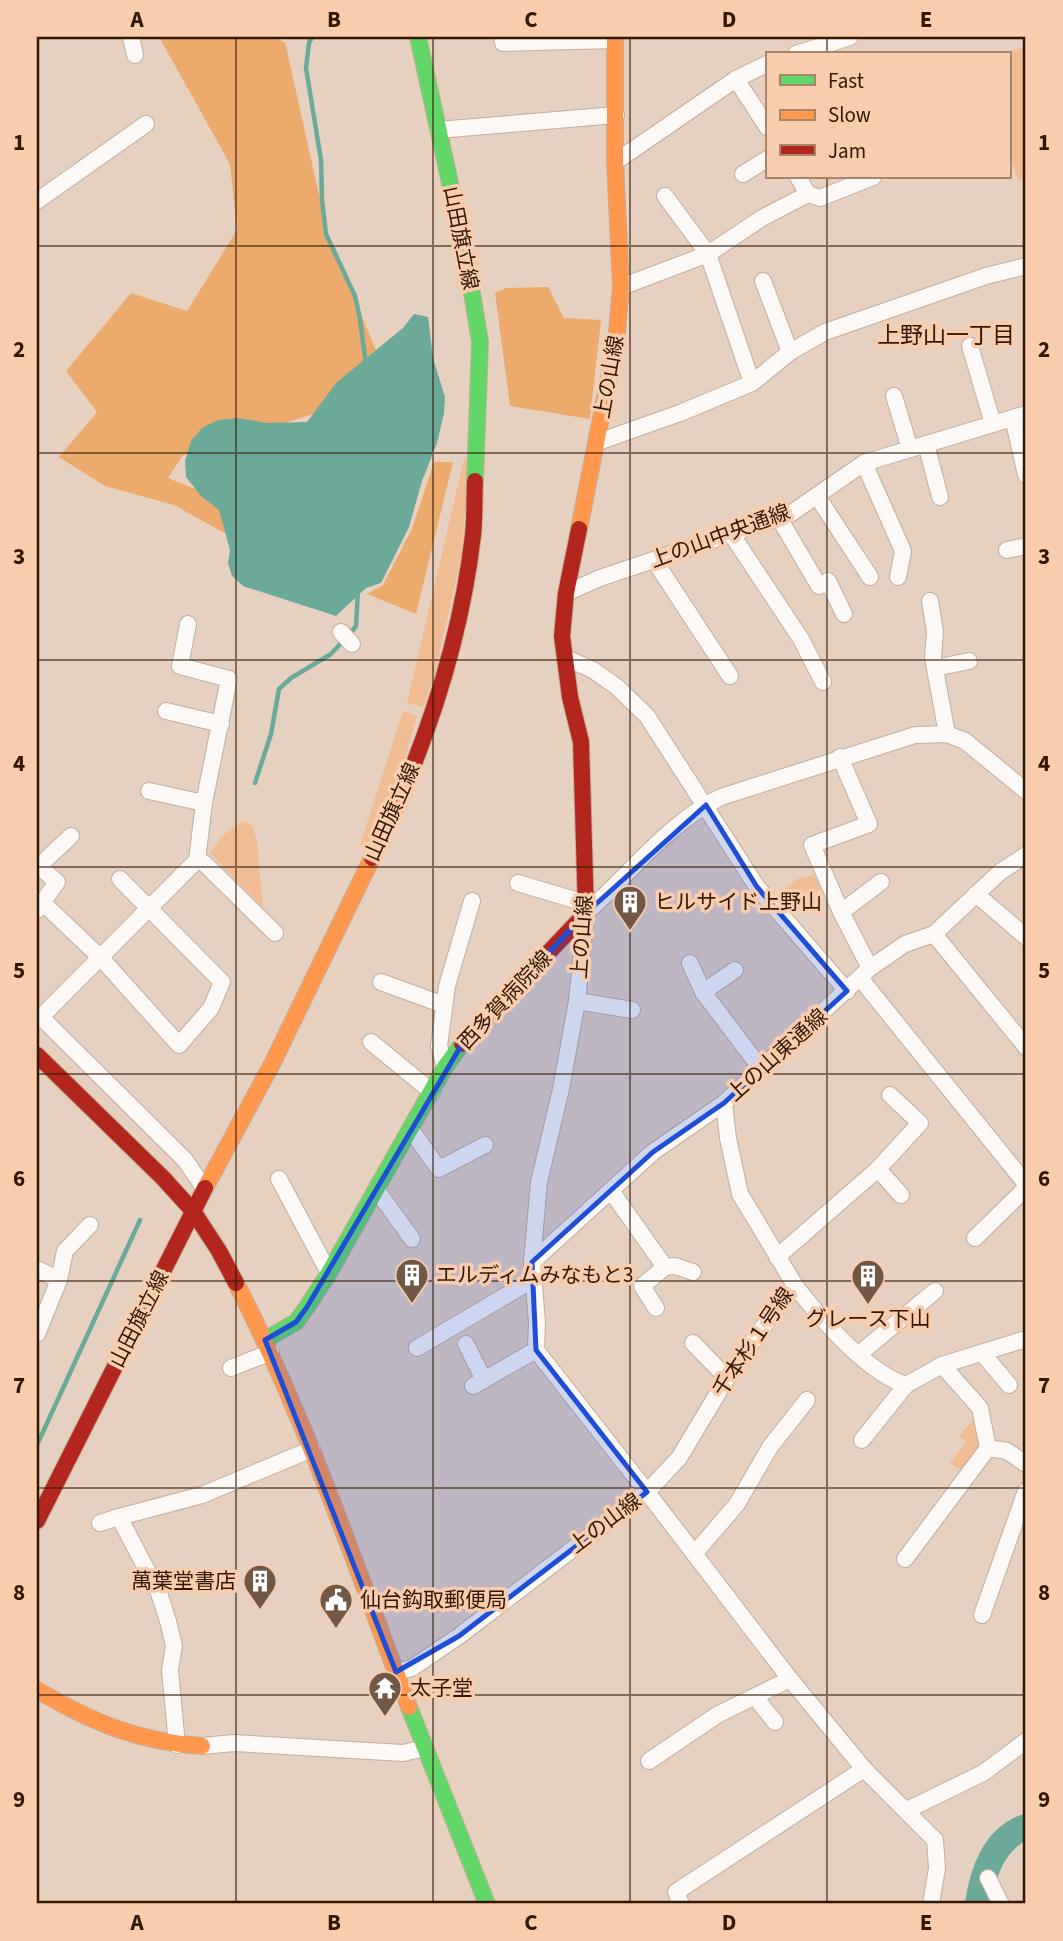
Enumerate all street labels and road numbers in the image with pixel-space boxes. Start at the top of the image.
street label: 山田旗立線 [436,184,486,292]
street label: 上の山線 [587,333,631,421]
street label: 上の山中央通線 [646,497,794,575]
street label: 山田旗立線 [357,758,427,866]
street label: 上の山線 [564,894,600,980]
street label: 西多賀病院線 [451,944,559,1056]
street label: 上の山東通線 [720,1002,834,1108]
street label: 山田旗立線 [102,1265,176,1373]
street label: 千本杉１号線 [705,1281,801,1403]
street label: 上の山線 [562,1486,648,1560]

